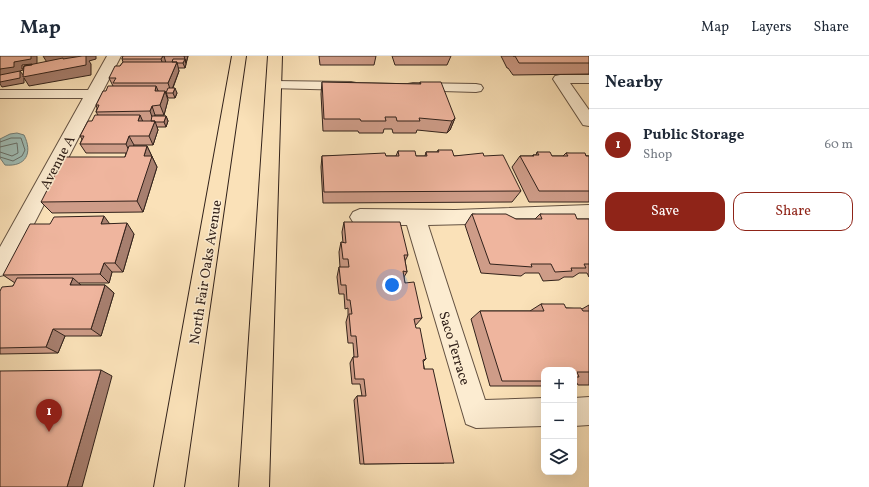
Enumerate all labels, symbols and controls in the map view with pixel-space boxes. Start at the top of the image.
text: Map [20,15,61,41]
text: Map [701,18,729,37]
text: Layers [751,18,791,37]
text: Share [813,18,849,37]
text: Nearby [605,71,663,94]
text: Public Storage [643,125,744,146]
street label: Avenue A [36,132,80,193]
text: 1 [615,136,621,154]
text: 60 m [825,136,853,154]
text: Shop [643,146,672,164]
button: Save [605,192,725,231]
button: Share [733,192,853,231]
street label: North Fair Oaks Avenue [186,198,227,346]
your location [382,275,402,295]
street label: Saco Terrace [433,309,474,388]
map controls [541,367,577,475]
button: + [541,367,577,403]
pin: 1 [36,399,62,432]
button: − [541,403,577,439]
button: layers [541,439,577,475]

